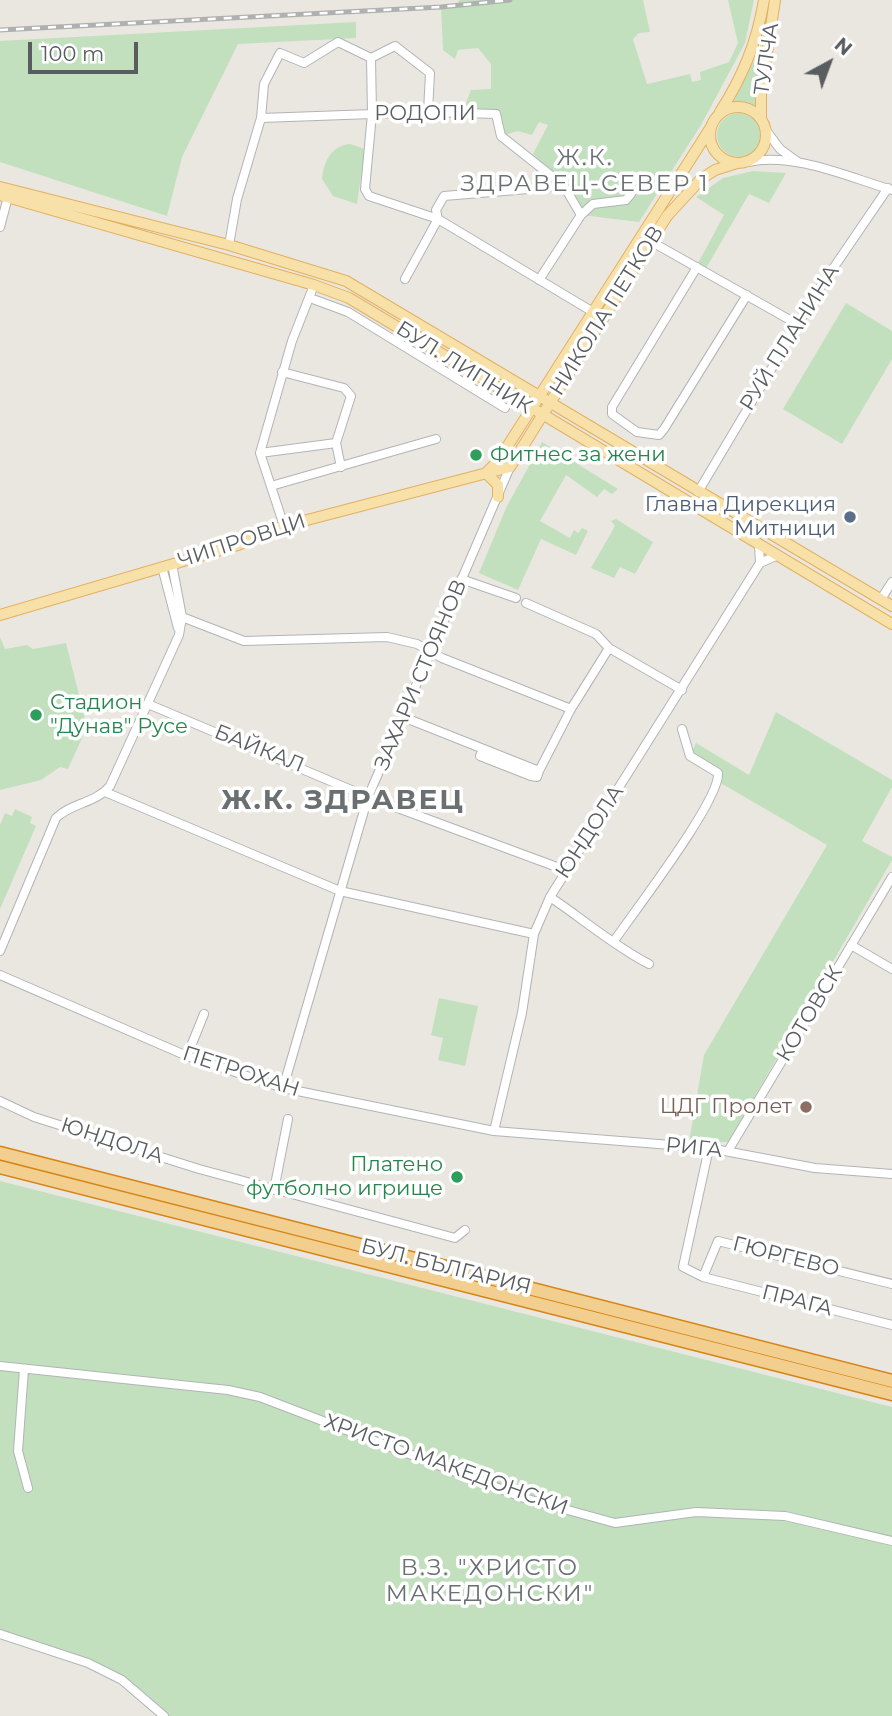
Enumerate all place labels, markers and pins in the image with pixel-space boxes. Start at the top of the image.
place label: Фитнес за жени [490,442,666,468]
marker: Фитнес за жени [468,447,484,463]
place label: Главна Дирекция Митници [645,492,836,542]
marker: Главна Дирекция Митници [842,509,858,525]
place label: Стадион "Дунав" Русе [50,690,188,740]
marker: Стадион "Дунав" Русе [28,707,44,723]
place label: ЦДГ Пролет [660,1094,792,1120]
marker: ЦДГ Пролет [798,1099,814,1115]
place label: Платено футболно игрище [246,1152,443,1202]
marker: Платено футболно игрище [449,1169,465,1185]

